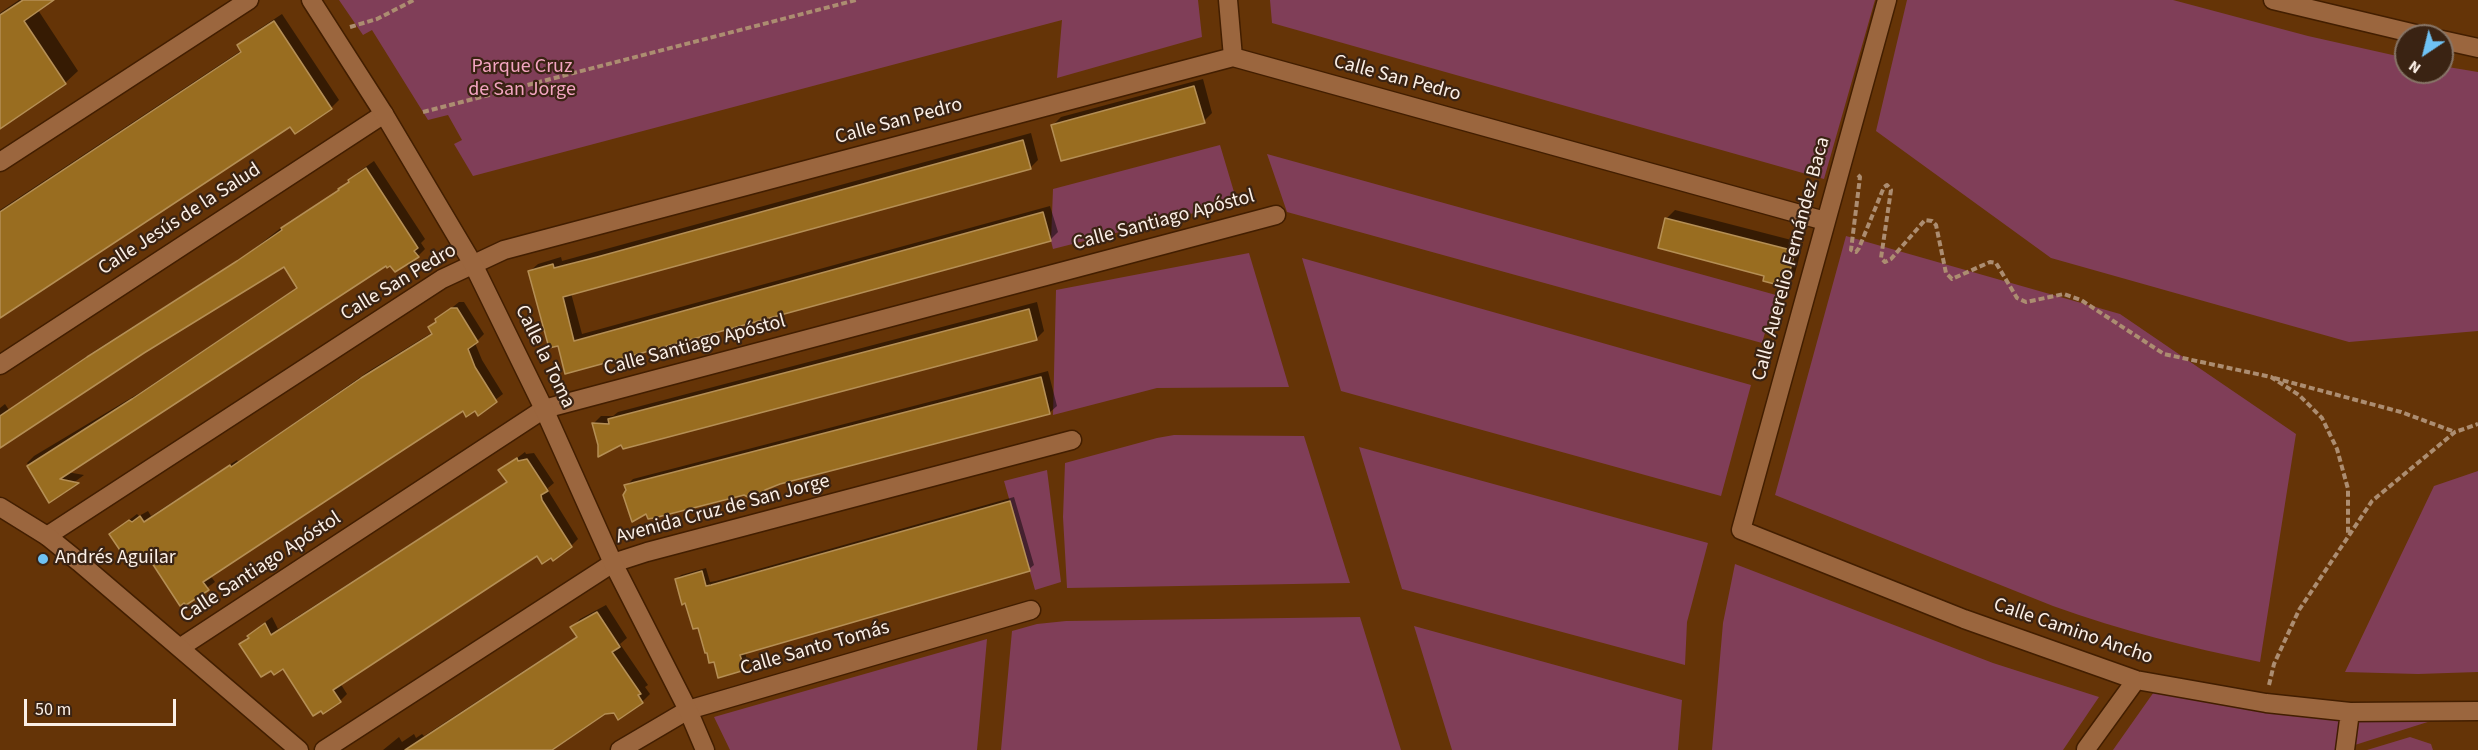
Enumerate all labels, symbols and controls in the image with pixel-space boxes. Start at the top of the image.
north arrow [2394,24,2454,84]
street label: Calle San Pedro [1331,50,1463,108]
text: N [2404,55,2425,79]
park label: Parque Cruz de San Jorge [468,56,576,103]
street label: Calle San Pedro [833,93,965,151]
street label: Calle Auerelio Fernández Baca [1748,134,1836,384]
street label: Calle Jesús de la Salud [94,159,266,281]
street label: Calle Santiago Apóstol [1071,185,1257,257]
street label: Calle San Pedro [337,239,461,327]
street label: Calle la Toma [509,302,579,412]
street label: Calle Santiago Apóstol [602,310,788,382]
street label: Avenida Cruz de San Jorge [614,470,832,550]
street label: Calle Santiago Apóstol [176,507,346,629]
place label: Andrés Aguilar [55,547,176,571]
marker: Andrés Aguilar [36,552,50,566]
street label: Calle Camino Ancho [1990,593,2156,671]
street label: Calle Santo Tomás [738,616,892,682]
scale bar [27,687,178,725]
text: 50 m [35,697,71,722]

